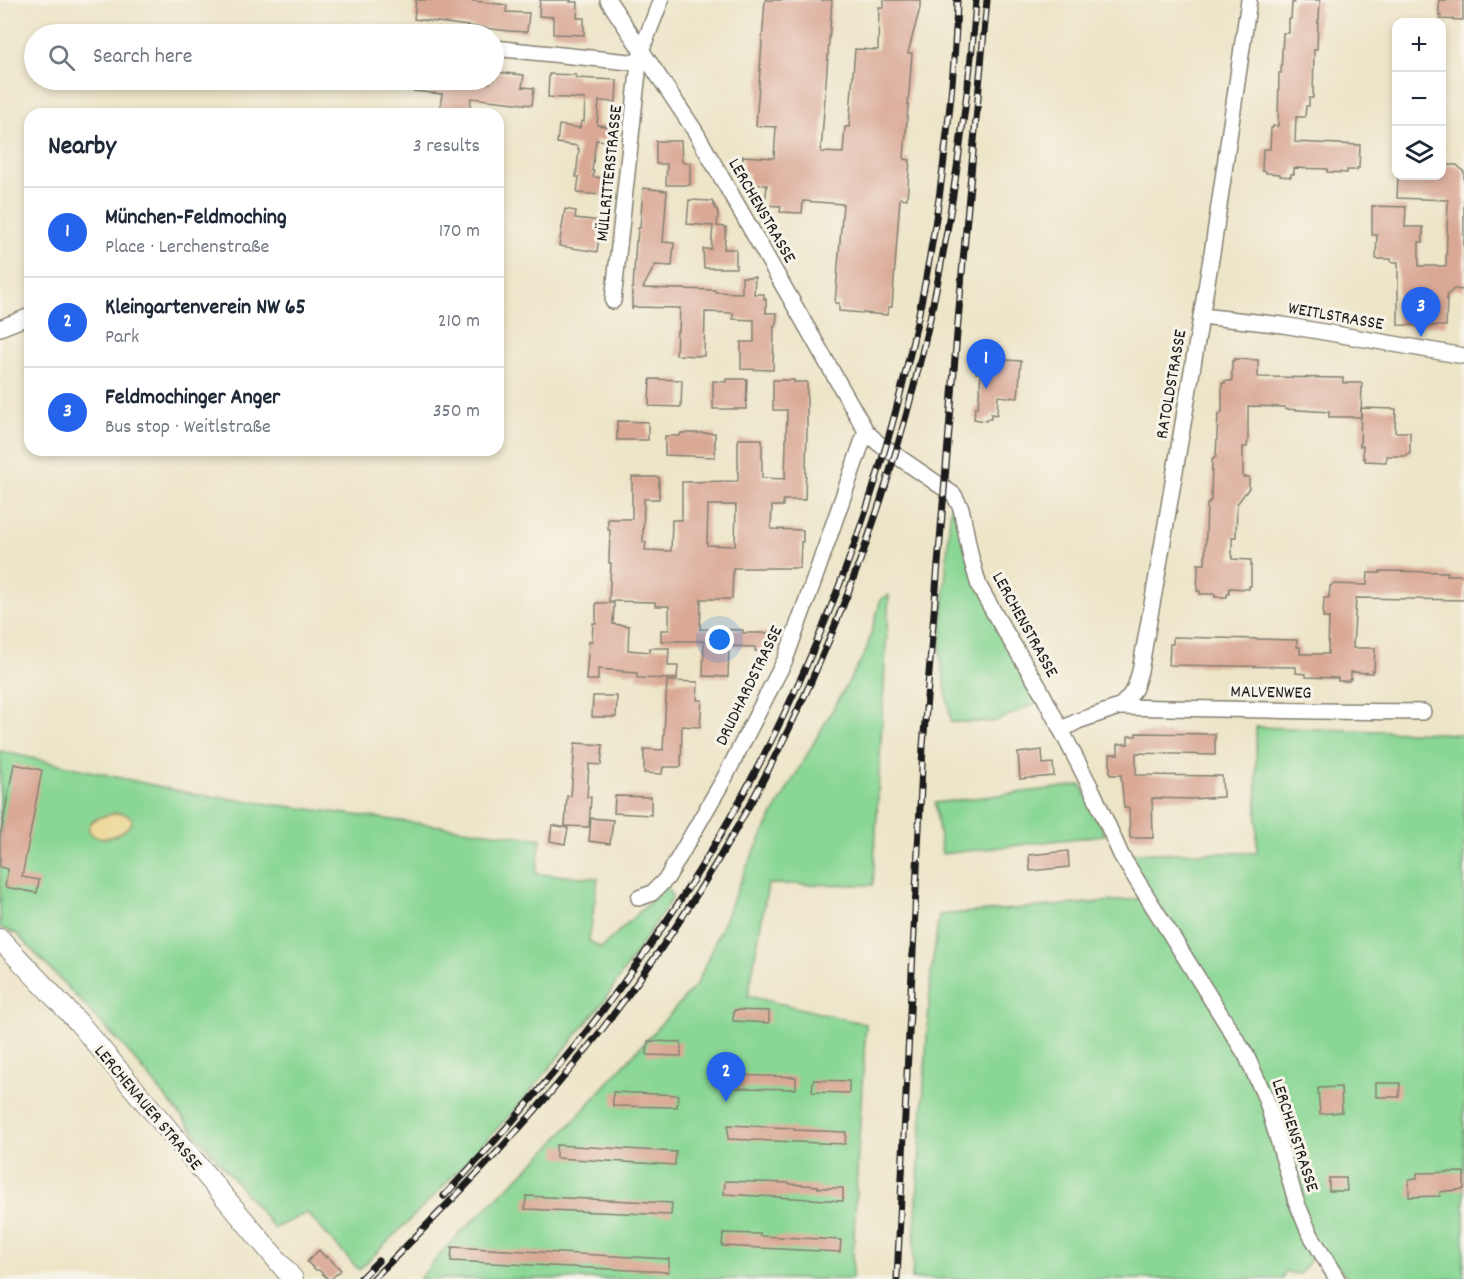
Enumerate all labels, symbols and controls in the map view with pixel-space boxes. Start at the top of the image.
map controls [1392,18,1446,180]
button: + [1392,18,1446,72]
search box [24,24,504,90]
icon: search [45,41,78,74]
text: Search here [93,42,192,73]
button: − [1392,72,1446,126]
street label: MÜLLRITTERSTRASSE [591,104,630,243]
button: layers [1392,126,1446,180]
text: Nearby [48,129,116,166]
text: 3 results [413,133,480,161]
street label: LERCHENSTRASSE [721,154,801,268]
text: München-Feldmoching [105,203,287,234]
text: 1 [65,218,70,246]
text: 170 m [439,218,480,246]
text: Place · Lerchenstraße [105,234,269,262]
pin: 3 [1402,288,1440,337]
text: Kleingartenverein NW 65 [105,293,306,324]
street label: WEITLSTRASSE [1286,297,1385,338]
text: 2 [63,308,72,336]
text: 210 m [438,308,480,336]
text: Park [105,324,139,352]
street label: RATOLDSTRASSE [1151,328,1194,441]
pin: 1 [966,340,1006,389]
text: Feldmochinger Anger [105,383,280,414]
text: 3 [63,398,72,426]
text: 350 m [433,398,480,426]
text: Bus stop · Weitlstraße [105,414,271,442]
street label: LERCHENSTRASSE [984,568,1063,683]
street label: DRUDHARDSTRASSE [710,622,790,750]
your location [705,625,734,654]
street label: MALVENWEG [1230,680,1312,707]
street label: LERCHENAUER STRASSE [87,1041,207,1177]
pin: 2 [706,1052,746,1102]
street label: LERCHENSTRASSE [1264,1076,1324,1195]

